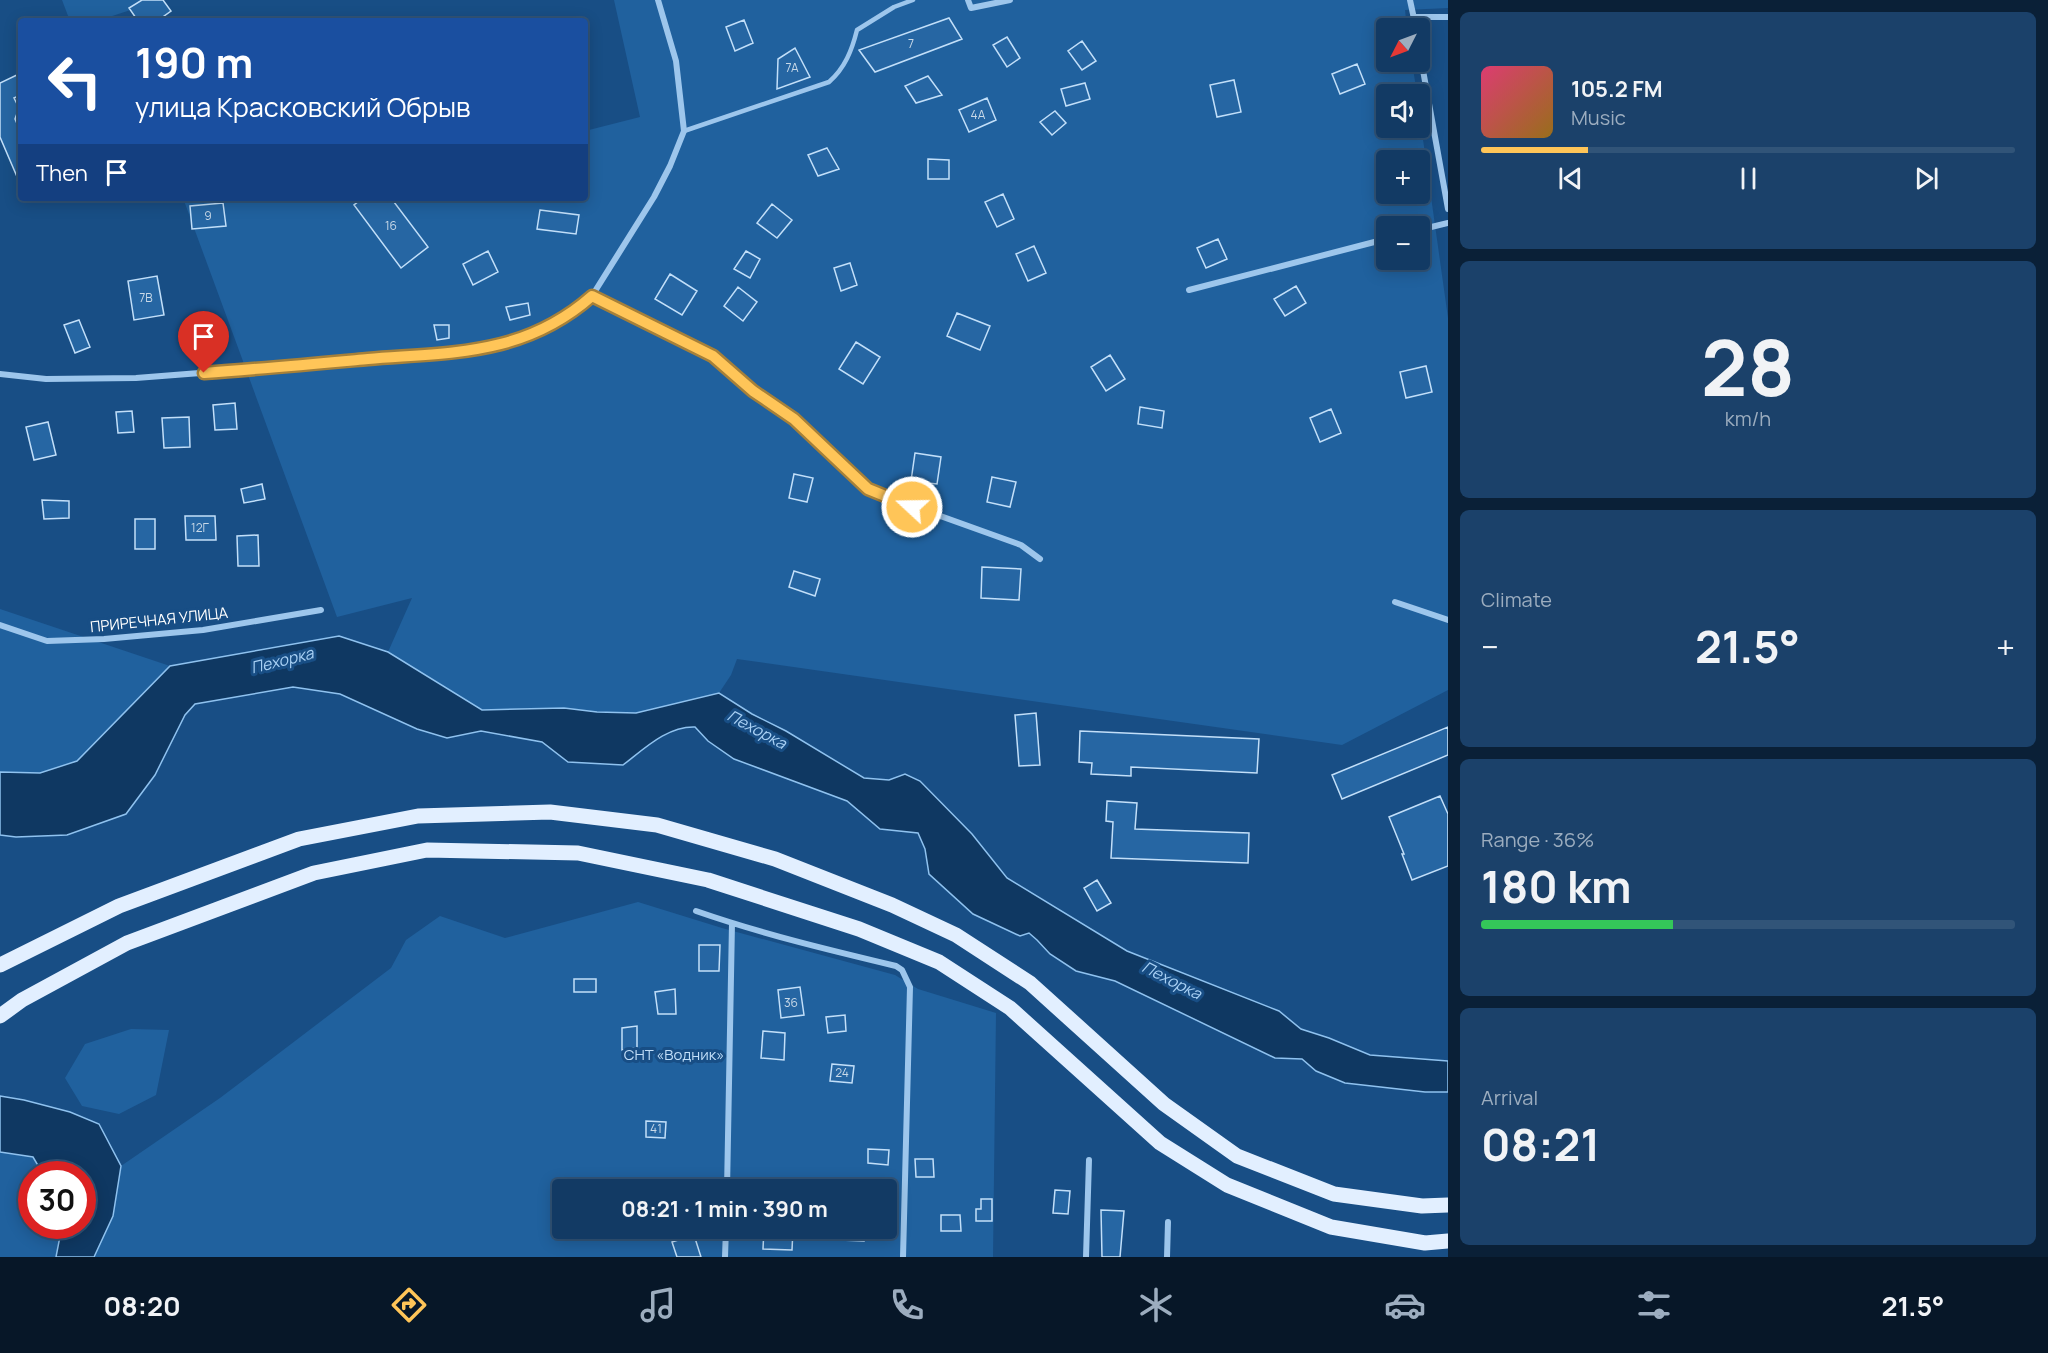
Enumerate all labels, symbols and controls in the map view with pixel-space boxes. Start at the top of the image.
north arrow [1376,18,1430,72]
map controls [1376,18,1430,270]
text: 190 m [135,33,253,91]
house number: 7 [908,35,914,52]
icon: left [36,42,114,120]
house number: 7А [785,59,799,76]
text: 105.2 FM [1571,74,1663,104]
button: sound [1376,84,1430,138]
text: улица Красковский Обрыв [135,88,470,125]
text: Music [1571,104,1626,131]
house number: 4А [971,106,986,123]
button: + [1376,150,1430,204]
icon: arrive [100,156,133,189]
text: Then [36,158,88,188]
icon: previous [1554,162,1587,195]
icon: pause [1732,162,1765,195]
icon: next [1910,162,1943,195]
house number: 9 [204,207,212,224]
button: − [1376,216,1430,270]
house number: 16 [385,217,397,234]
house number: 7В [139,289,153,306]
pin [178,311,229,373]
text: 28 [1701,313,1795,419]
icon: arrive [187,320,220,353]
text: km/h [1725,405,1771,432]
position arrow [880,475,944,539]
house number: 12Г [191,519,210,536]
text: Climate [1481,586,1552,613]
street label: ПРИРЕЧНАЯ УЛИЦА [89,602,229,637]
text: 21.5° [1695,615,1800,677]
text: − [1481,624,1499,669]
text: + [1996,624,2015,669]
water label: Пехорка [248,641,317,678]
water label: Пехорка [724,704,791,754]
text: Range · 36% [1481,826,1594,853]
text: 180 km [1481,855,1632,917]
water label: Пехорка [1139,956,1206,1005]
house number: 36 [784,994,798,1011]
park label: СНТ «Водник» [624,1044,724,1065]
house number: 24 [835,1064,849,1081]
text: Arrival [1481,1084,1538,1111]
text: 08:21 [1481,1113,1600,1175]
house number: 41 [650,1120,662,1137]
speed limit sign: 30 [18,1161,96,1239]
text: 08:21 · 1 min · 390 m [621,1194,828,1224]
icon: directions [388,1284,430,1326]
icon: music [637,1284,679,1326]
icon: phone [886,1284,928,1326]
icon: climate [1135,1284,1177,1326]
icon: car [1384,1284,1426,1326]
icon: filters [1633,1284,1675,1326]
text: 08:20 [103,1287,181,1324]
text: 21.5° [1881,1287,1944,1324]

